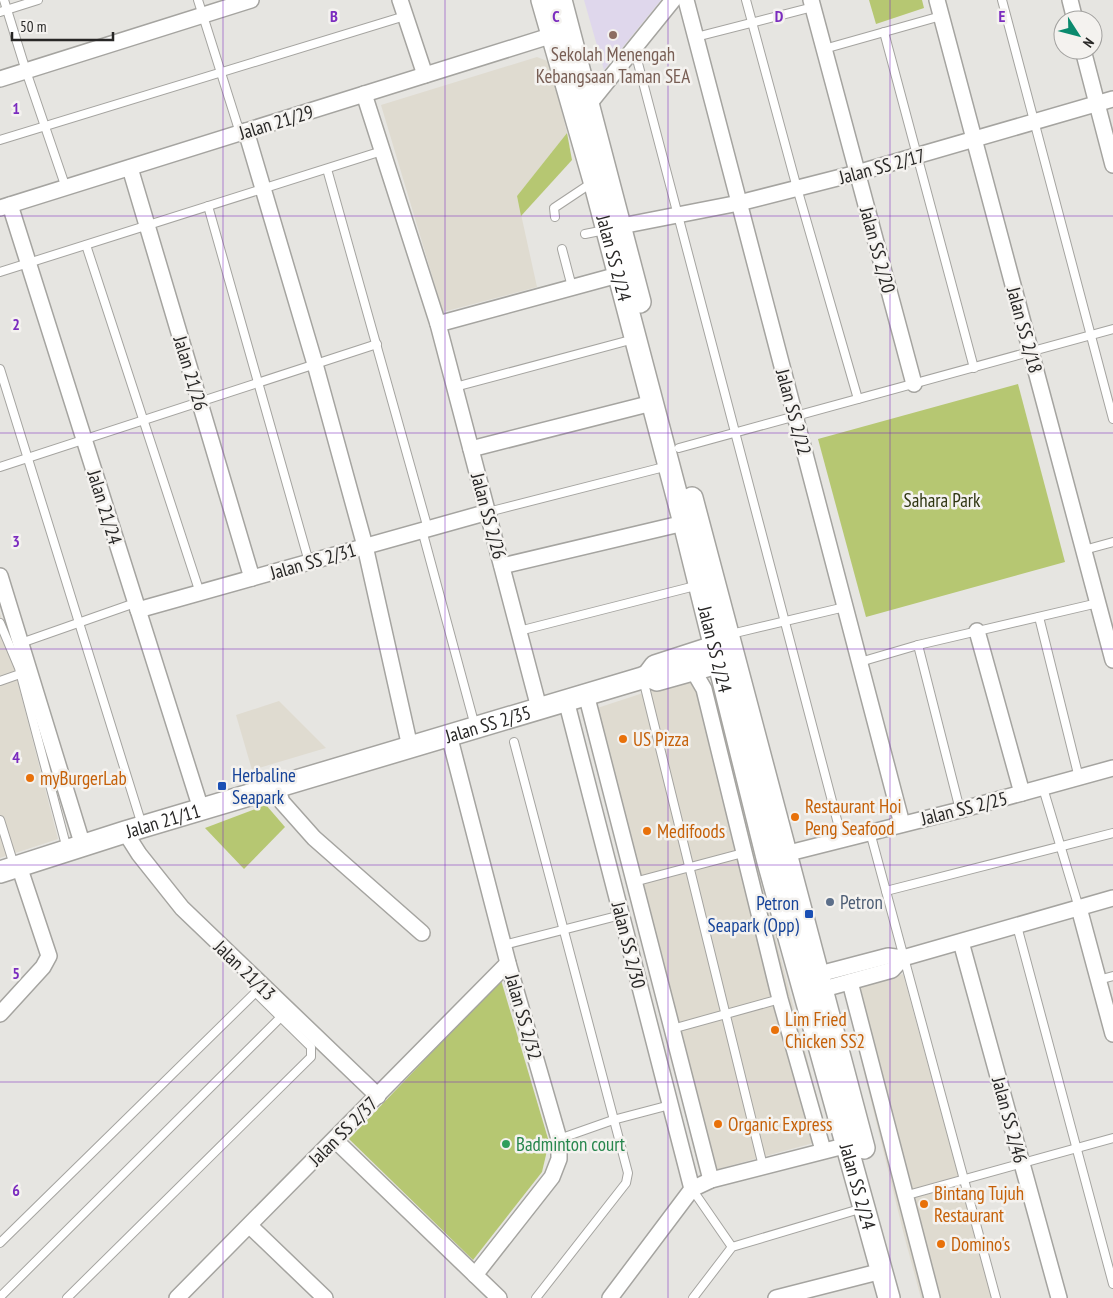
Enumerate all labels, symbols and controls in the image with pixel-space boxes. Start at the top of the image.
text: B [330,6,338,26]
text: C [552,6,560,26]
text: D [775,6,784,26]
text: E [999,6,1006,26]
scale bar [12,10,114,42]
north arrow [1053,10,1103,60]
text: 50 m [20,17,46,36]
marker: Sekolah Menengah Kebangsaan Taman SEA [607,29,619,41]
text: N [1079,34,1098,51]
place label: Sekolah Menengah Kebangsaan Taman SEA [536,42,690,88]
text: 1 [12,98,20,118]
street label: Jalan 21/29 [235,99,316,145]
street label: Jalan SS 2/17 [835,143,928,189]
street label: Jalan SS 2/20 [855,203,901,296]
street label: Jalan SS 2/24 [591,211,637,304]
street label: Jalan SS 2/18 [1002,283,1048,376]
text: 2 [12,314,20,334]
street label: Jalan 21/26 [168,332,214,413]
street label: Jalan SS 2/22 [771,365,817,458]
street label: Jalan 21/24 [82,466,128,547]
street label: Jalan SS 2/26 [466,469,512,562]
park label: Sahara Park [904,488,981,512]
text: 3 [12,531,20,551]
street label: Jalan SS 2/31 [266,537,359,585]
street label: Jalan SS 2/24 [693,603,738,695]
street label: Jalan SS 2/35 [441,700,534,748]
place label: US Pizza [633,727,689,751]
marker: US Pizza [617,733,629,745]
text: 4 [12,747,20,767]
place label: Herbaline Seapark [232,763,296,809]
place label: myBurgerLab [40,766,127,790]
marker: myBurgerLab [24,772,36,784]
marker: Herbaline Seapark [216,780,228,792]
street label: Jalan SS 2/25 [917,786,1010,831]
place label: Restaurant Hoi Peng Seafood [805,794,902,840]
street label: Jalan 21/11 [122,798,203,843]
marker: Restaurant Hoi Peng Seafood [789,811,801,823]
place label: Medifoods [657,819,725,843]
marker: Medifoods [641,825,653,837]
place label: Petron [840,890,883,914]
place label: Petron Seapark (Opp) [708,891,800,937]
marker: Petron [824,896,836,908]
street label: Jalan SS 2/30 [606,898,651,991]
marker: Petron Seapark (Opp) [803,908,815,920]
street label: Jalan 21/13 [208,934,281,1005]
text: 5 [12,963,20,983]
street label: Jalan SS 2/32 [500,970,548,1063]
place label: Lim Fried Chicken SS2 [785,1007,865,1053]
marker: Lim Fried Chicken SS2 [769,1024,781,1036]
street label: Jalan SS 2/46 [987,1073,1033,1166]
street label: Jalan SS 2/37 [303,1091,383,1171]
place label: Organic Express [728,1112,832,1136]
marker: Organic Express [712,1118,724,1130]
place label: Badminton court [516,1132,626,1156]
marker: Badminton court [500,1138,512,1150]
street label: Jalan SS 2/24 [834,1140,882,1233]
text: 6 [12,1180,20,1200]
place label: Bintang Tujuh Restaurant [934,1181,1024,1227]
marker: Bintang Tujuh Restaurant [918,1198,930,1210]
place label: Domino's [951,1232,1010,1256]
marker: Domino's [935,1238,947,1250]

